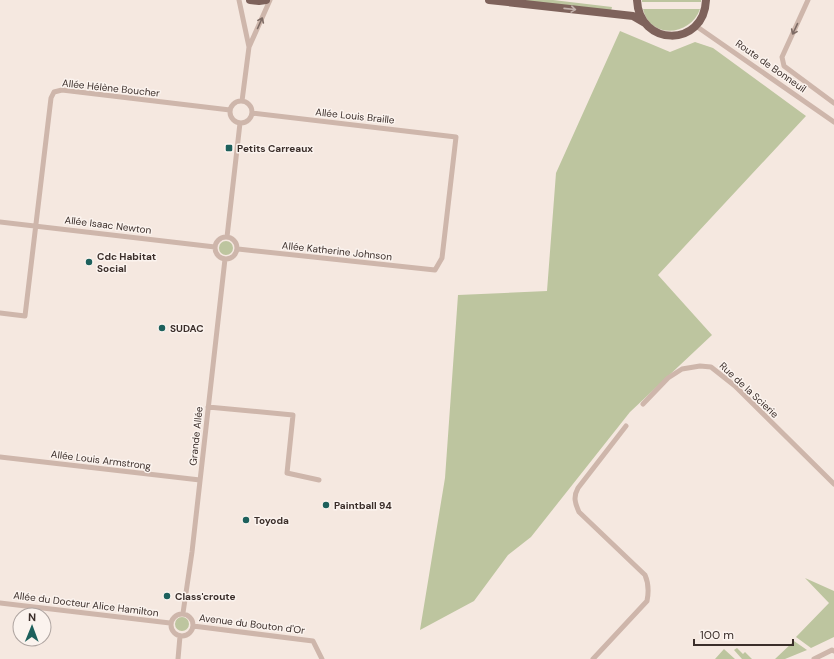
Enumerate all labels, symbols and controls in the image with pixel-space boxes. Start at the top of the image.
one-way arrow [563,5,576,13]
one-way arrow [256,18,264,30]
one-way arrow [791,22,798,34]
street label: Route de Bonneuil [733,37,809,95]
street label: Allée Hélène Boucher [62,76,161,100]
street label: Allée Louis Braille [315,105,396,127]
place label: Petits Carreaux [237,142,313,155]
marker: Petits Carreaux [224,143,234,153]
street label: Allée Isaac Newton [64,213,152,237]
street label: Allée Katherine Johnson [281,239,393,263]
place label: Cdc Habitat Social [97,250,156,275]
marker: Cdc Habitat Social [84,257,94,267]
place label: SUDAC [170,322,204,335]
marker: SUDAC [157,323,167,333]
street label: Rue de la Scierie [717,359,782,421]
street label: Grande Allée [186,405,206,466]
street label: Allée Louis Armstrong [50,447,152,473]
place label: Paintball 94 [334,499,392,512]
marker: Paintball 94 [321,500,331,510]
place label: Toyoda [254,514,289,527]
marker: Toyoda [241,515,251,525]
street label: Allée du Docteur Alice Hamilton [13,589,160,619]
place label: Class'croute [175,590,236,603]
marker: Class'croute [162,591,172,601]
north arrow [12,607,52,647]
text: N [28,610,36,624]
street label: Avenue du Bouton d'Or [198,611,306,637]
scale bar [694,621,793,647]
text: 100 m [700,627,734,643]

